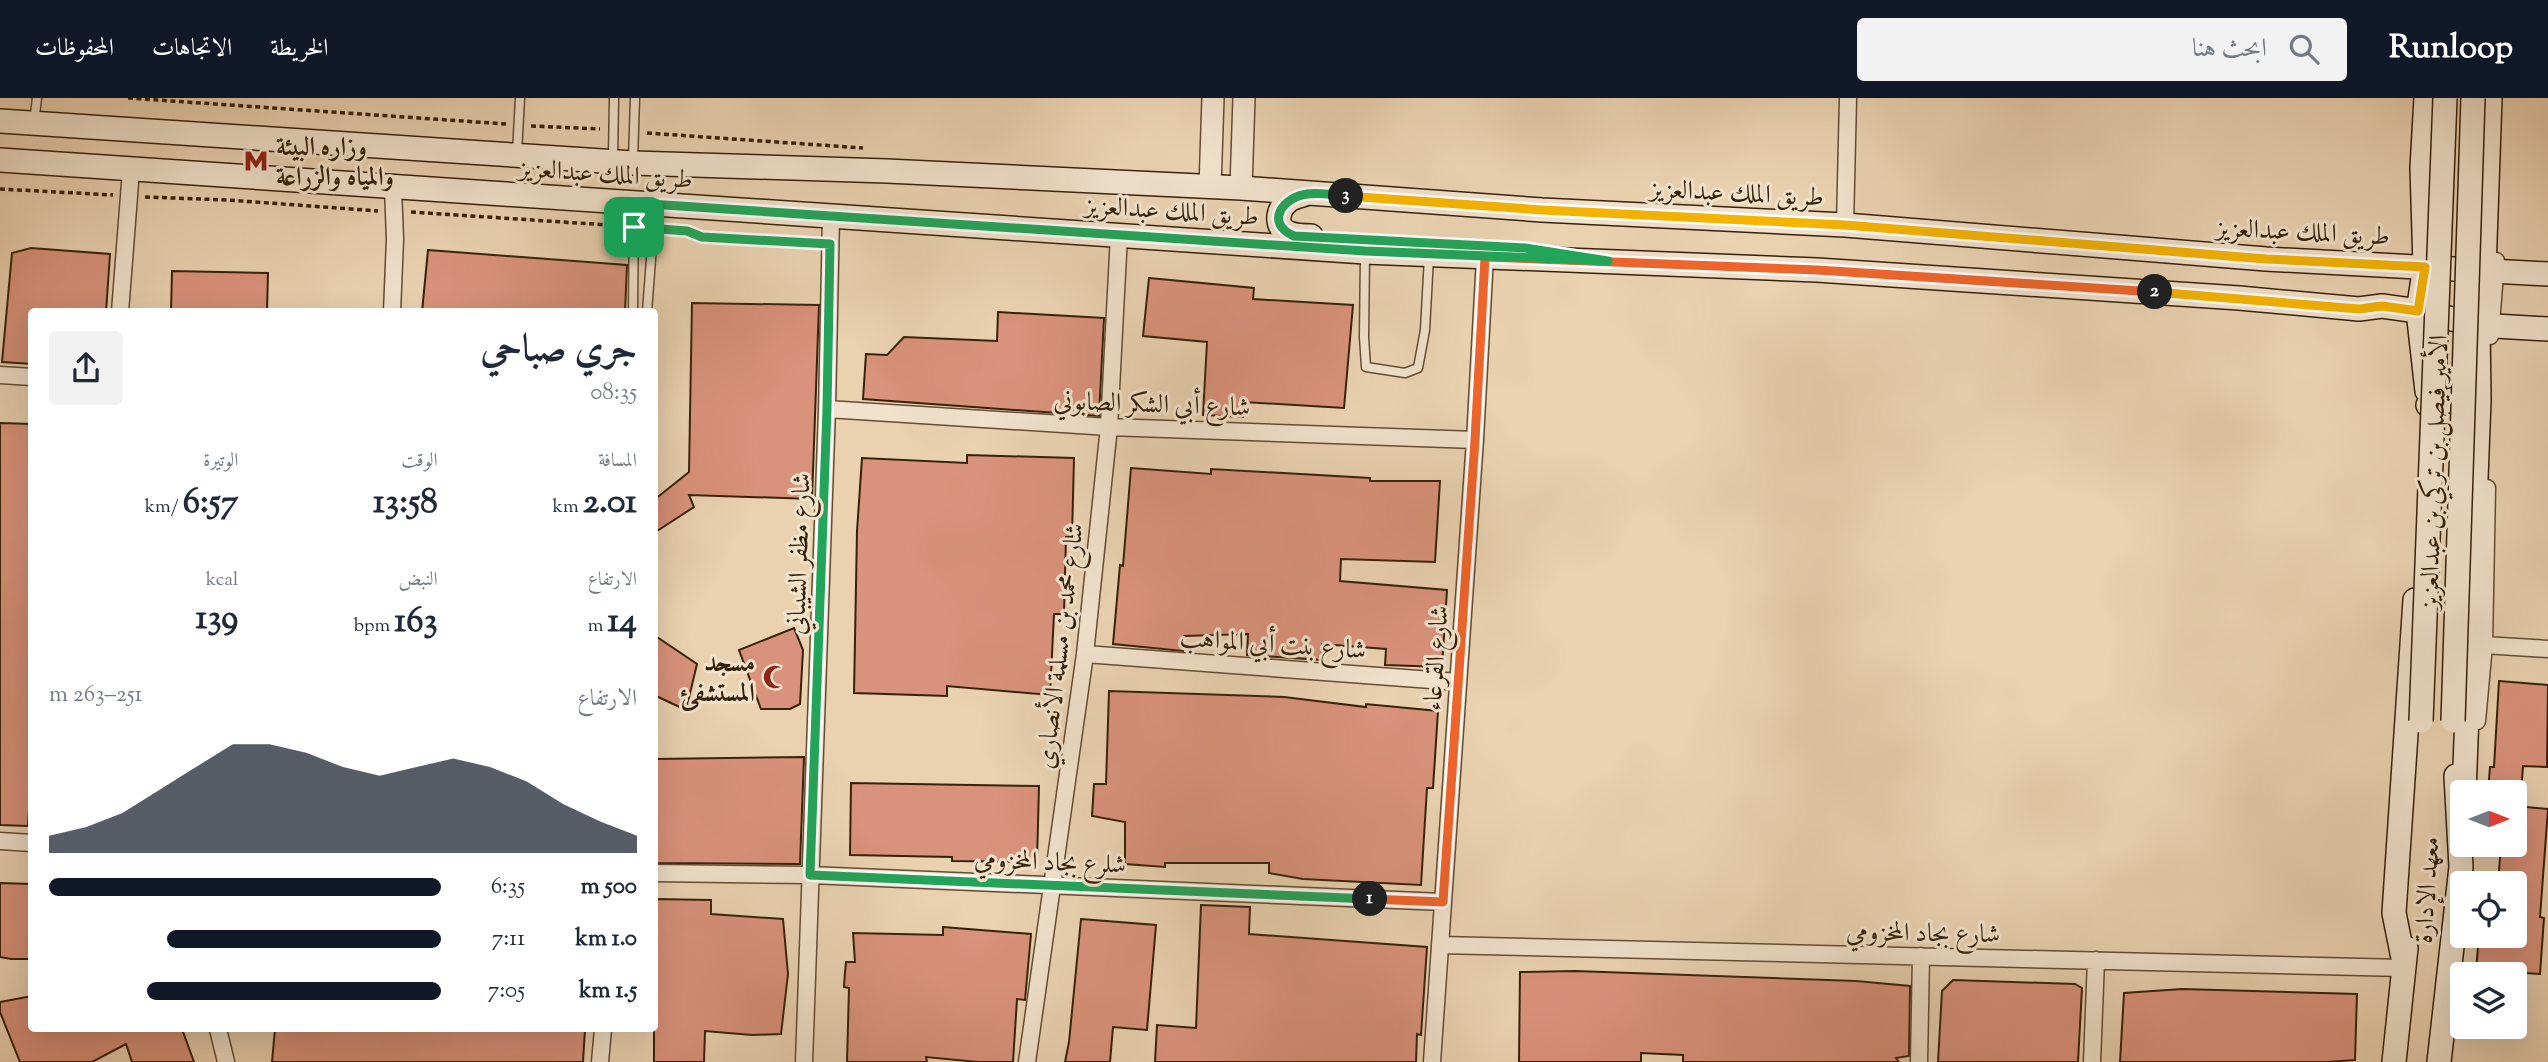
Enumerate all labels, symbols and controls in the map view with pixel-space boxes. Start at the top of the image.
search box [1857,18,2347,81]
text: Runloop [2389,25,2513,73]
icon: search [2285,30,2323,68]
text: ابحث هنا [2192,31,2267,68]
text: المحفوظات [35,32,114,66]
text: الاتجاهات [152,32,232,66]
text: الخريطة [270,32,329,66]
place label: وزاره البيئة والمياه والزراعة [276,130,394,197]
metro station icon: وزاره البيئة والمياه والزراعة [242,147,270,175]
street label: طريق الملك عبدالعزيز [515,151,694,200]
street label: طريق الملك عبدالعزيز [1646,171,1825,218]
pin: 3 [1328,178,1364,214]
text: 3 [1342,182,1349,209]
street label: طريق الملك عبدالعزيز [1081,188,1260,237]
pin [604,197,664,257]
icon: arrive [615,208,653,246]
street label: طريق الملك عبدالعزيز [2212,210,2391,257]
pin: 2 [2138,274,2172,310]
text: 2 [2150,278,2159,305]
text: جري صباحي [481,324,637,378]
button: share [49,331,123,405]
street label: الأمير فيصل بن تركي بن عبدالعزيز [2410,334,2460,613]
text: 08:35 [590,377,637,410]
street label: شارع أبي الشكر الصابوني [1053,383,1251,428]
text: الوتيرة [203,448,238,475]
text: الوقت [401,448,438,475]
text: المسافة [598,448,637,475]
street label: شارع مظفر الشيباني [779,472,823,636]
text: 6:57 [183,478,238,529]
text: 13:58 [373,478,438,529]
text: 2.01 [583,478,637,529]
text: /km [145,494,183,521]
text: km [553,494,583,521]
street label: شارع محمد بن مسلمة الأنصاري [1026,521,1096,771]
text: kcal [206,567,238,594]
text: النبض [399,567,438,594]
text: الارتفاع [588,567,637,594]
text: 139 [196,594,238,645]
text: 163 [394,597,438,648]
text: 14 [607,597,637,648]
street label: شارع القرعاء [1415,604,1461,712]
text: bpm [354,613,394,640]
text: m [588,613,607,640]
street label: شارع بنت أبي المواهب [1178,620,1367,671]
place label: مسجد المستشفئ [680,646,755,713]
mosque icon: مسجد المستشفئ [761,663,789,691]
text: 251–263 m [49,679,142,712]
text: الارتفاع [577,683,637,716]
north arrow [2450,780,2527,858]
map controls [2450,780,2527,1039]
street label: معهد الإدارة [2406,835,2451,945]
street label: شلرع بجاد المخزومي [973,842,1127,886]
text: 6:35 [491,871,525,904]
text: 500 m [581,871,637,904]
button: locate [2450,871,2527,948]
pin: 1 [1352,882,1388,916]
text: 1 [1366,885,1373,912]
street label: شارع بجاد المخزومي [1845,915,2000,955]
text: 7:11 [492,923,525,956]
text: 1.0 km [575,923,637,956]
button: layers [2450,962,2527,1039]
text: 7:05 [488,975,525,1008]
text: 1.5 km [579,975,637,1008]

